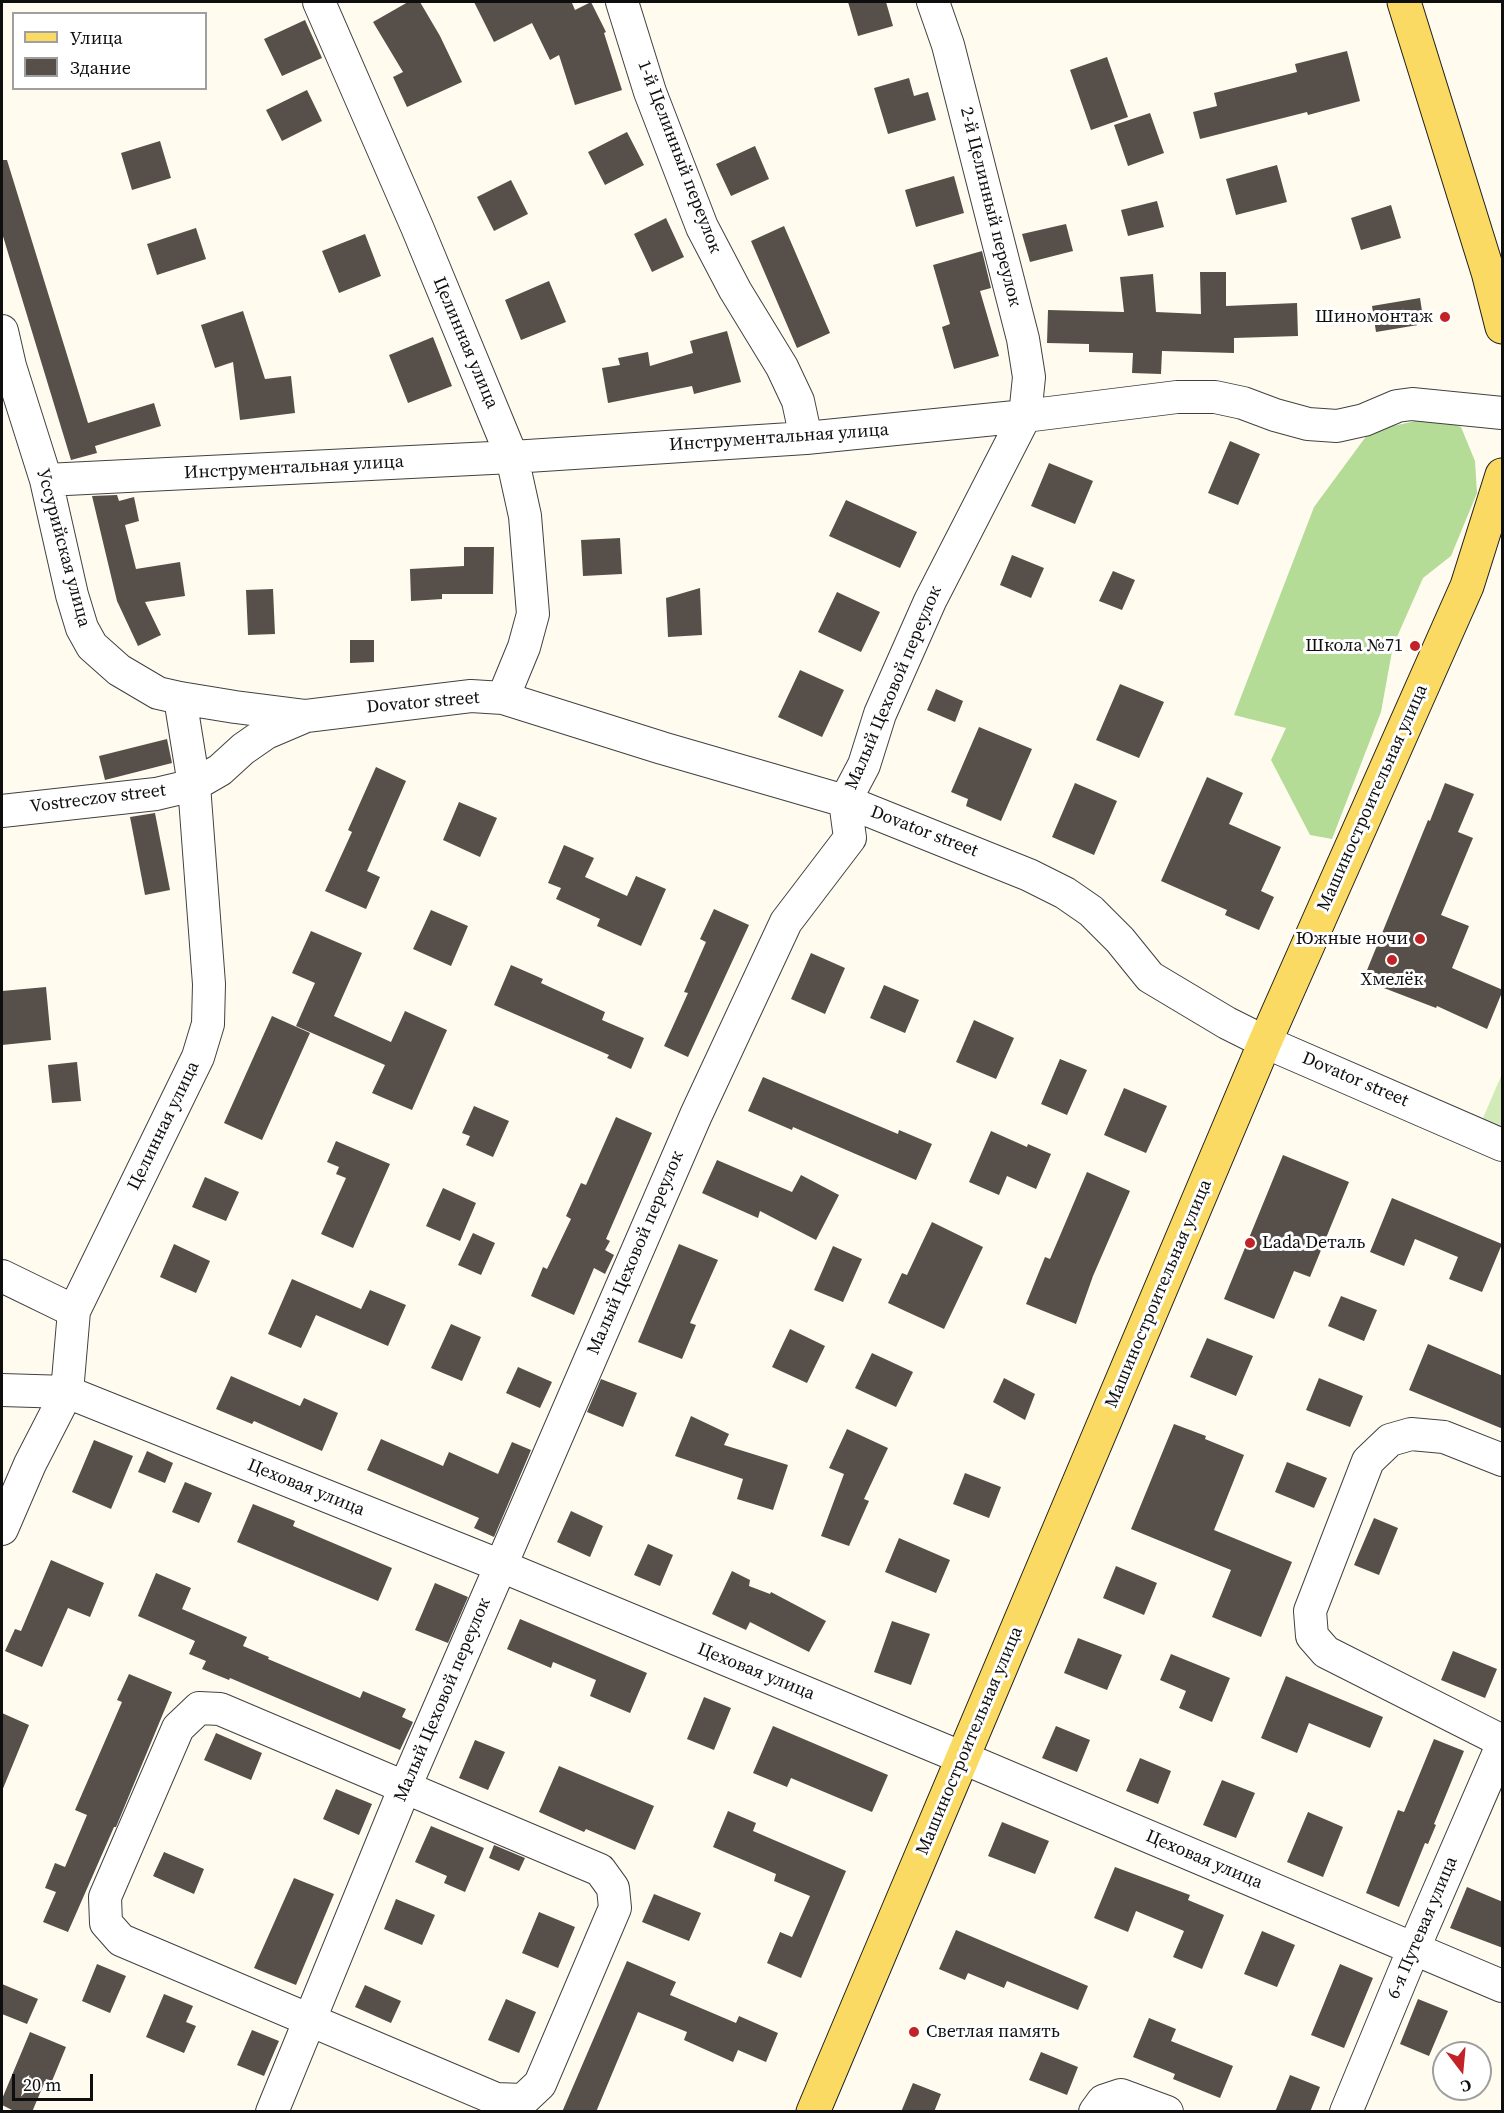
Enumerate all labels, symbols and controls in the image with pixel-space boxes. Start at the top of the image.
legend [12,12,207,90]
text: Улица [70,25,123,50]
text: Здание [70,55,131,80]
street label: 1-й Целинный переулок [632,57,726,257]
street label: 2-й Целинный переулок [955,105,1025,309]
street label: Целинная улица [428,274,502,412]
place label: Шиномонтаж [1315,306,1433,328]
marker: Шиномонтаж [1438,310,1452,324]
street label: Инструментальная улица [668,420,890,456]
street label: Инструментальная улица [184,451,404,485]
street label: Уссурийская улица [31,466,95,630]
street label: Малый Цеховой переулок [841,583,947,793]
place label: Школа №71 [1305,635,1403,657]
marker: Школа №71 [1408,639,1422,653]
street label: Машиностроительная улица [1313,681,1433,915]
street label: Dovator street [366,687,480,719]
street label: Vostreczov street [29,780,167,818]
street label: Dovator street [867,802,981,862]
place label: Южные ночи [1296,928,1408,950]
marker: Южные ночи [1413,932,1427,946]
marker: Хмелёк [1385,953,1399,967]
place label: Хмелёк [1361,969,1423,991]
street label: Dovator street [1299,1048,1411,1112]
street label: Целинная улица [123,1058,205,1194]
street label: Малый Цеховой переулок [583,1148,689,1358]
street label: Машиностроительная улица [1101,1177,1217,1411]
place label: Lada Dеталь [1262,1232,1365,1254]
marker: Lada Dеталь [1243,1236,1257,1250]
street label: Цеховая улица [244,1455,368,1521]
street label: Малый Цеховой переулок [390,1595,496,1805]
street label: Машиностроительная улица [912,1624,1028,1858]
street label: Цеховая улица [694,1639,818,1705]
street label: Цеховая улица [1142,1826,1266,1894]
street label: 6-я Путевая улица [1383,1854,1463,2002]
place label: Светлая память [926,2021,1060,2043]
marker: Светлая память [907,2025,921,2039]
north arrow [1432,2041,1492,2101]
scale bar [15,2062,96,2100]
text: 20 m [23,2072,61,2097]
text: С [1459,2074,1474,2098]

